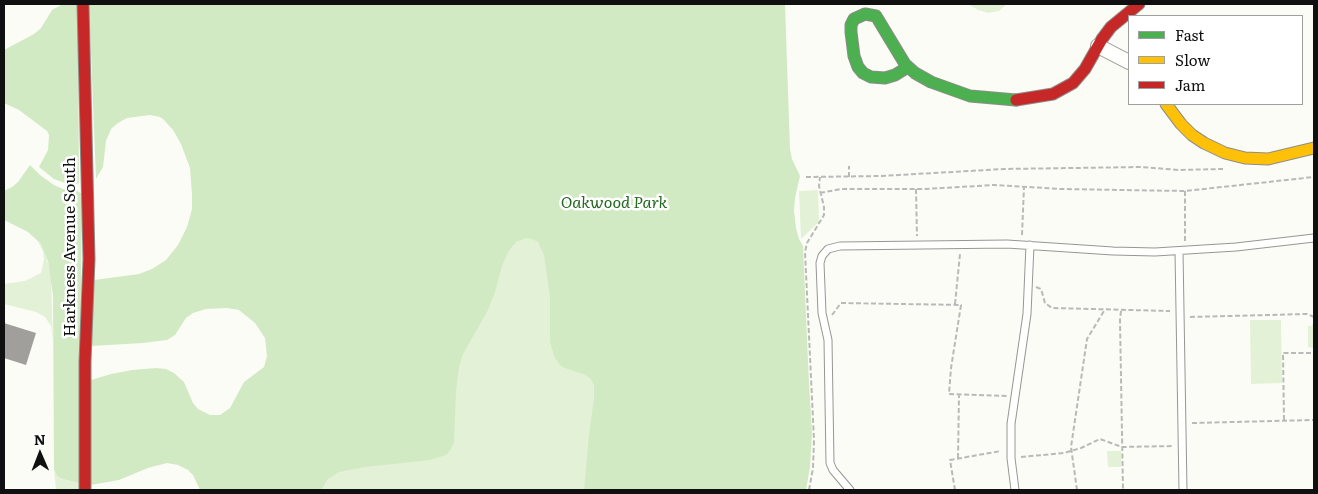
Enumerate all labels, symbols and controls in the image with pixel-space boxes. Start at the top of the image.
legend [1128,15,1303,105]
text: Fast [1175,23,1204,46]
text: Slow [1175,48,1210,71]
text: Jam [1175,73,1205,96]
street label: Harkness Avenue South [60,157,80,337]
park label: Oakwood Park [561,193,667,213]
north arrow [15,429,65,479]
text: N [34,429,46,449]

